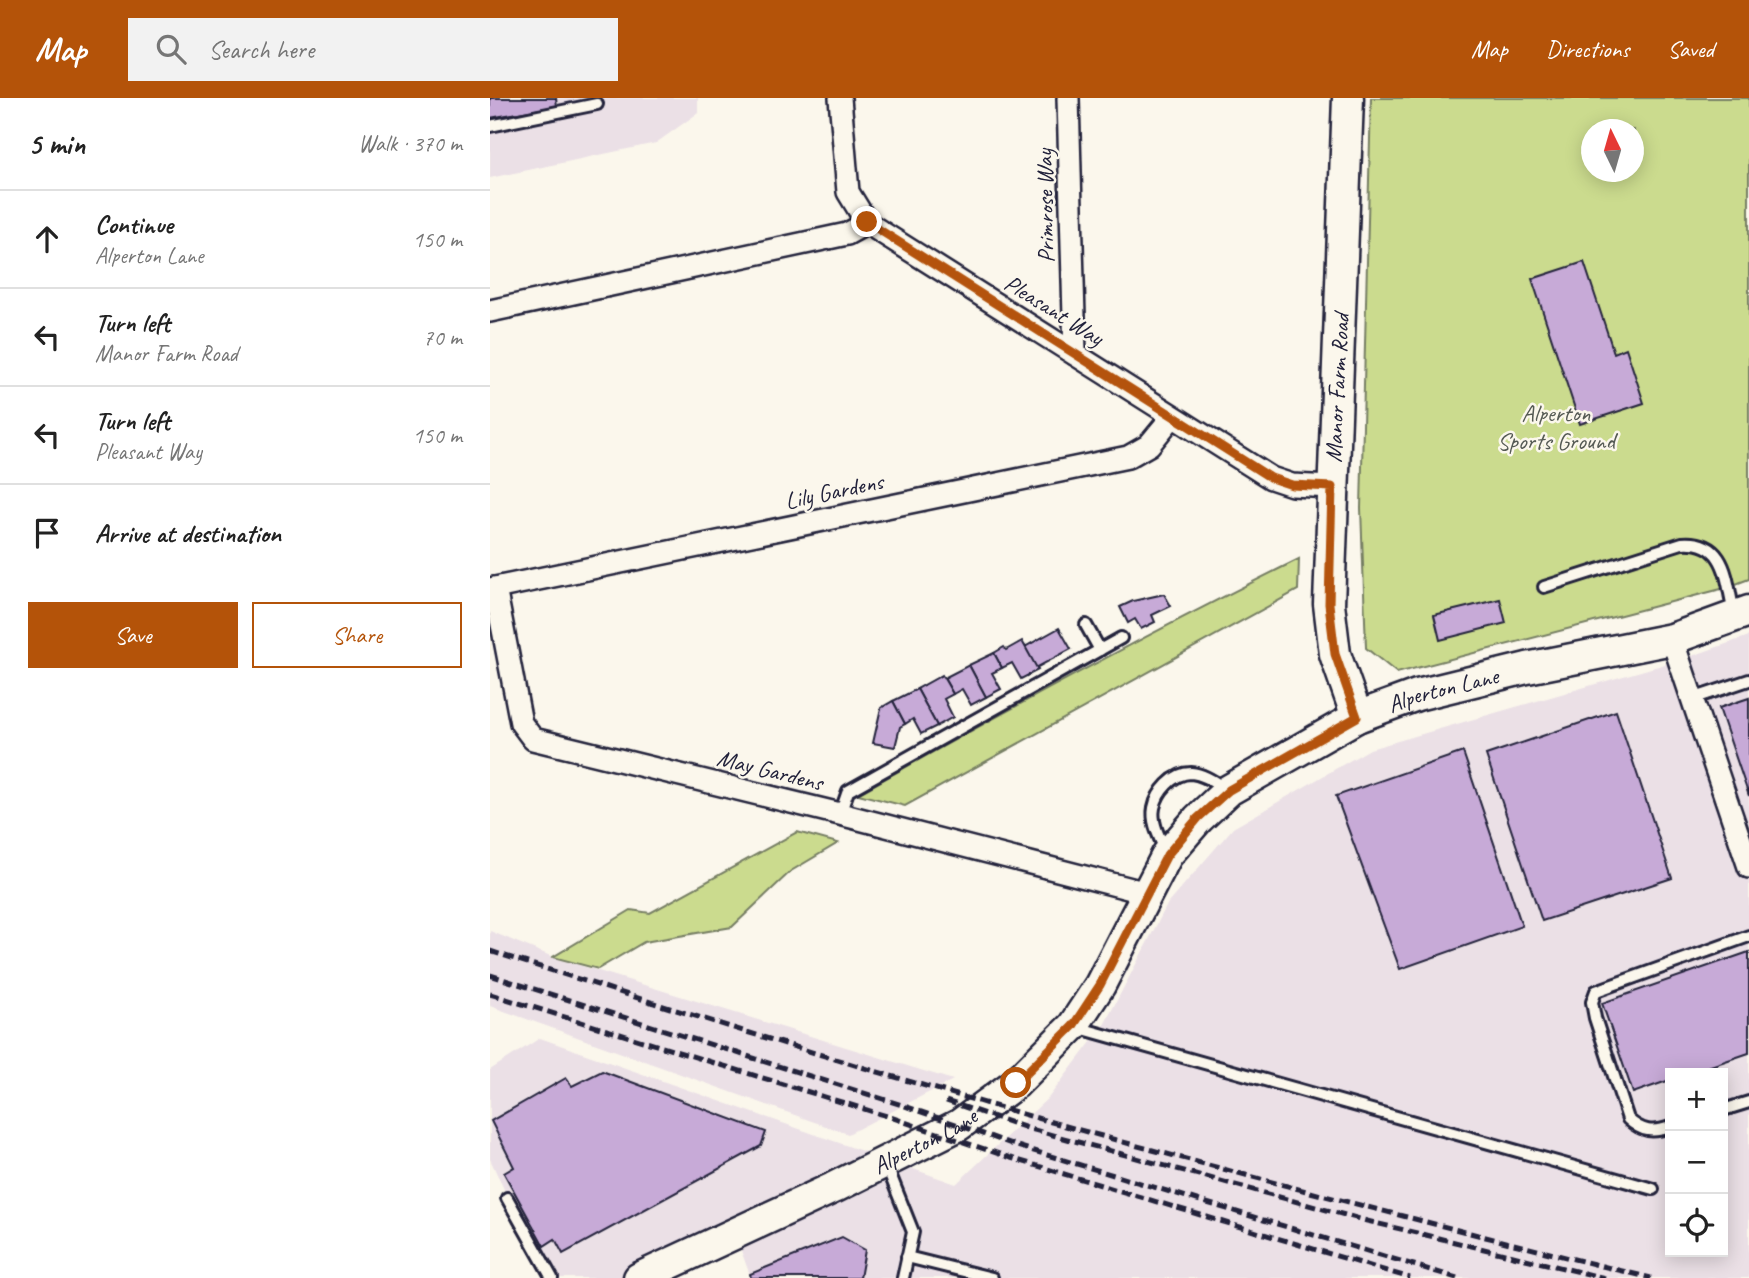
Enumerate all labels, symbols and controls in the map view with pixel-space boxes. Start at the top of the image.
search box [128,18,618,81]
text: Map [35,28,86,70]
icon: search [152,30,190,68]
text: Search here [208,33,314,66]
text: Map [1471,34,1508,64]
text: Directions [1546,34,1629,64]
text: Saved [1667,34,1714,64]
north arrow [1581,119,1644,182]
text: 5 min [28,125,85,163]
text: Walk · 370 m [358,129,462,158]
street label: Primrose Way [1029,147,1061,263]
route end [851,206,882,237]
text: Continue [95,208,173,241]
icon: ahead [28,220,66,258]
text: 150 m [413,225,462,254]
text: Alperton Lane [95,241,204,270]
street label: Pleasant Way [999,268,1111,353]
text: Turn left [95,306,170,339]
street label: Manor Farm Road [1318,309,1356,463]
icon: left [28,318,66,356]
text: 70 m [423,323,462,352]
text: Manor Farm Road [95,339,238,368]
park label: Alperton Sports Ground [1497,398,1618,456]
text: Turn left [95,404,170,437]
icon: left [28,416,66,454]
text: 150 m [413,421,462,450]
text: Pleasant Way [95,437,202,466]
street label: Lily Gardens [782,466,888,516]
icon: arrive [28,514,66,552]
text: Arrive at destination [95,517,281,550]
button: Save [28,602,238,668]
button: Share [252,602,462,668]
street label: Alperton Lane [1383,660,1503,720]
street label: May Gardens [714,742,828,798]
route start [1000,1067,1031,1098]
map controls [1665,1068,1728,1257]
button: + [1665,1068,1728,1131]
street label: Alperton Lane [868,1100,985,1181]
button: − [1665,1131,1728,1194]
button: locate [1665,1194,1728,1257]

